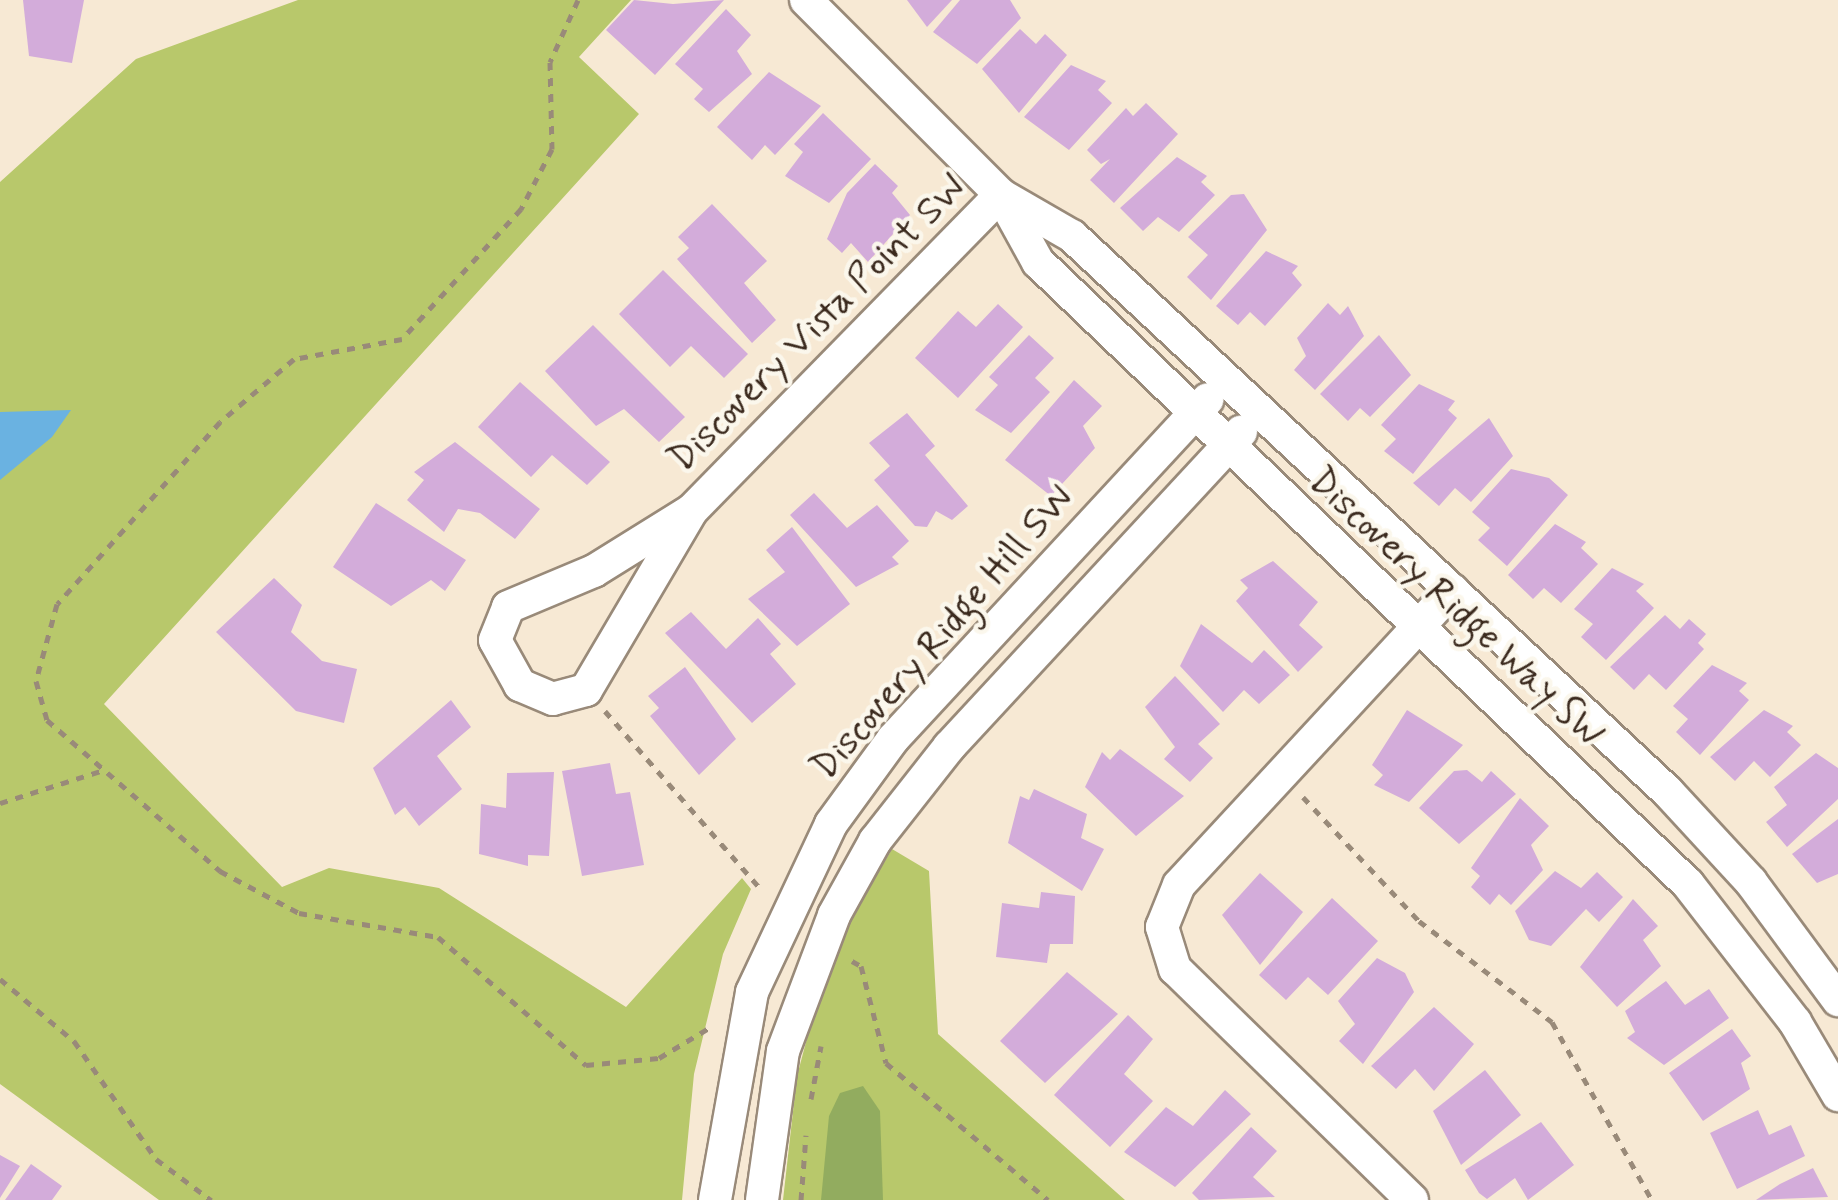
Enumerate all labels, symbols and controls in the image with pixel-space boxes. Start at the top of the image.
street label: Discovery Vista Point SW [663,169,973,479]
street label: Discovery Ridge Way SW [1296,457,1616,759]
street label: Discovery Ridge Hill SW [804,478,1082,788]

